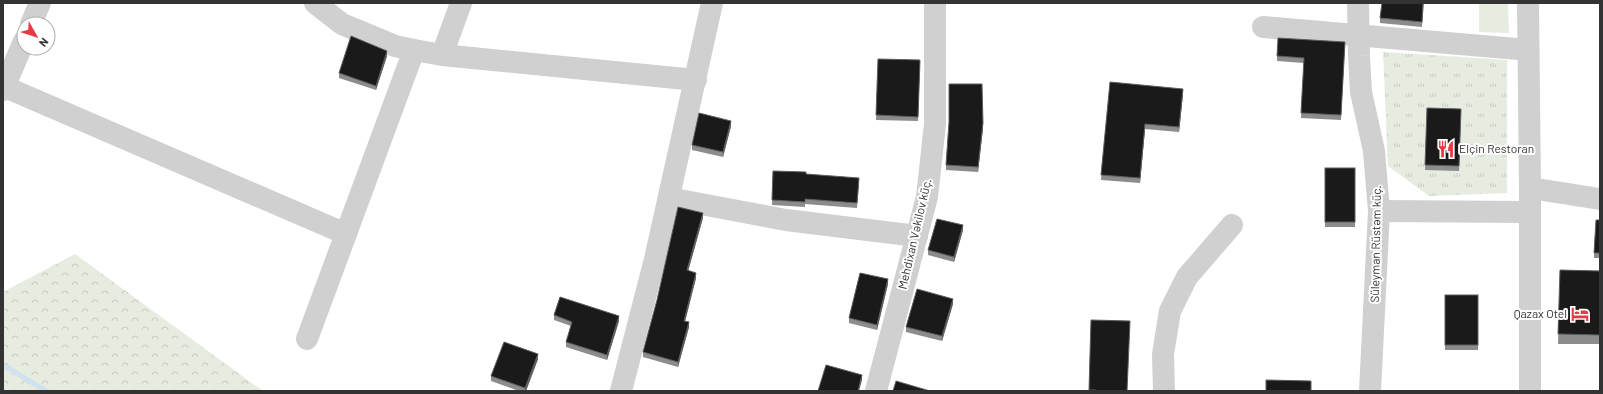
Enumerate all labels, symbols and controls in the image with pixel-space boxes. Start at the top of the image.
north arrow [16,16,56,56]
text: N [37,36,52,50]
restaurant icon: Elçin Restoran [1436,139,1456,159]
place label: Elçin Restoran [1459,141,1534,155]
street label: Mehdixan Vəkilov küç. [894,177,934,290]
street label: Süleyman Rüstəm küç. [1367,185,1383,303]
hotel icon: Qazax Otel [1570,304,1590,324]
place label: Qazax Otel [1514,306,1567,320]

